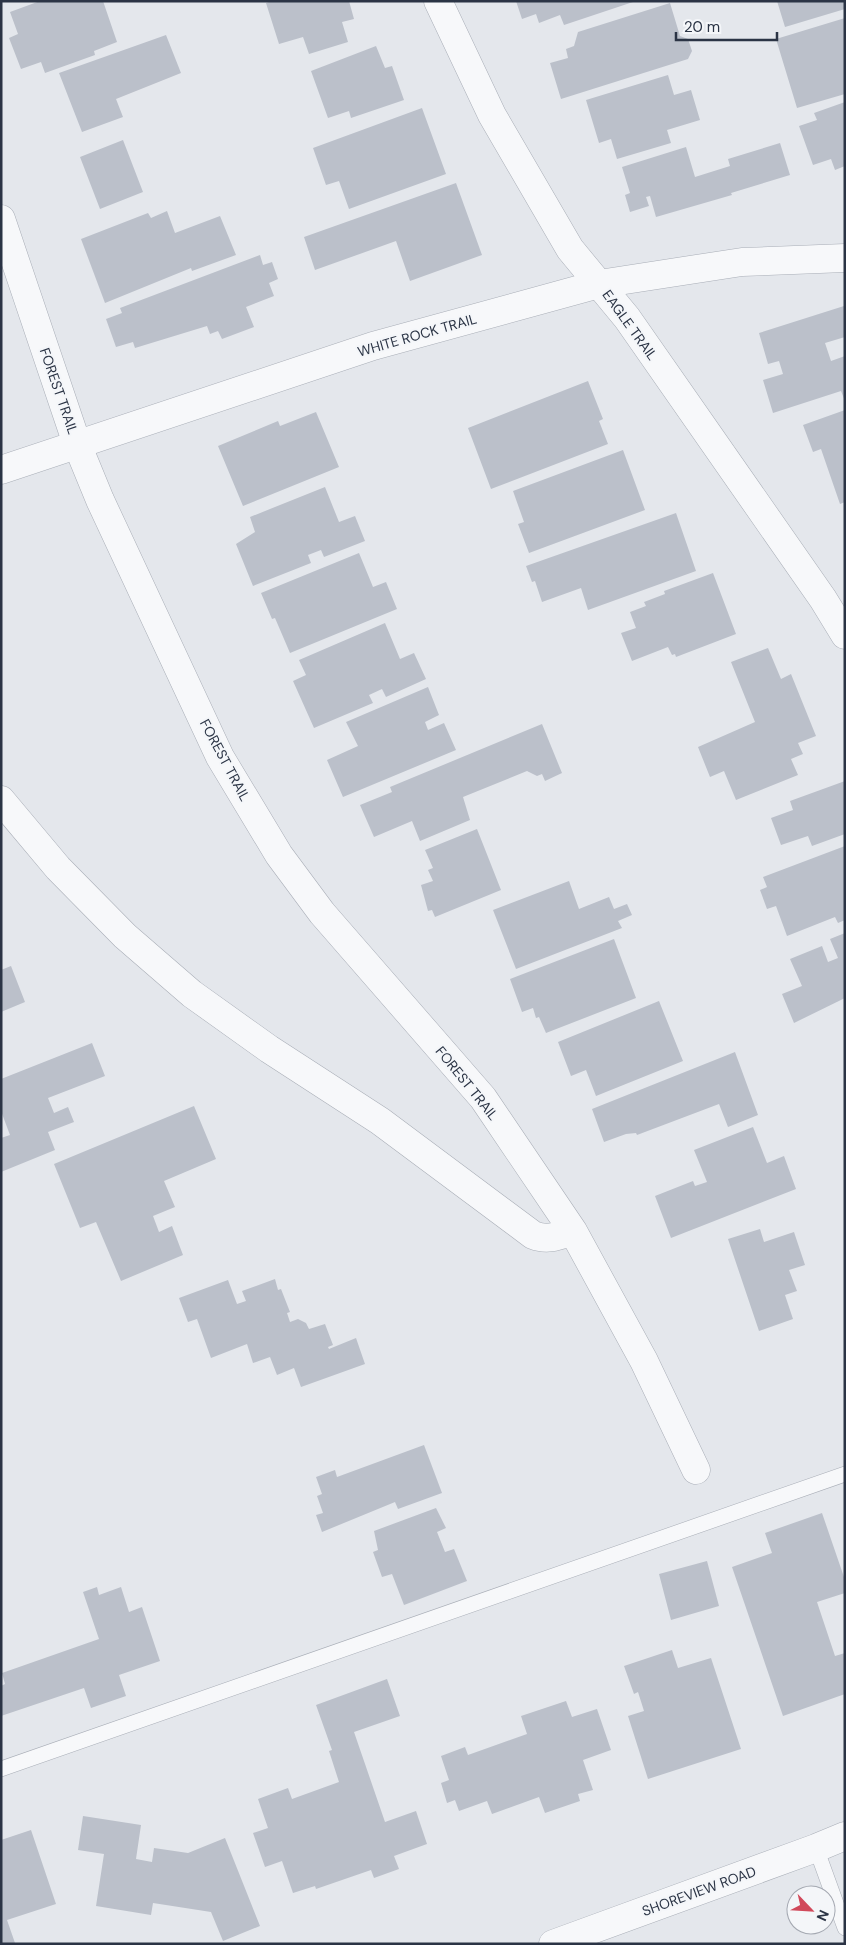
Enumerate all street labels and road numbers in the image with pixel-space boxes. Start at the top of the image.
street label: EAGLE TRAIL [599,286,661,364]
street label: WHITE ROCK TRAIL [355,309,479,361]
street label: FOREST TRAIL [36,345,82,437]
street label: FOREST TRAIL [196,716,254,804]
street label: FOREST TRAIL [432,1042,502,1124]
street label: SHOREVIEW ROAD [640,1862,758,1920]

